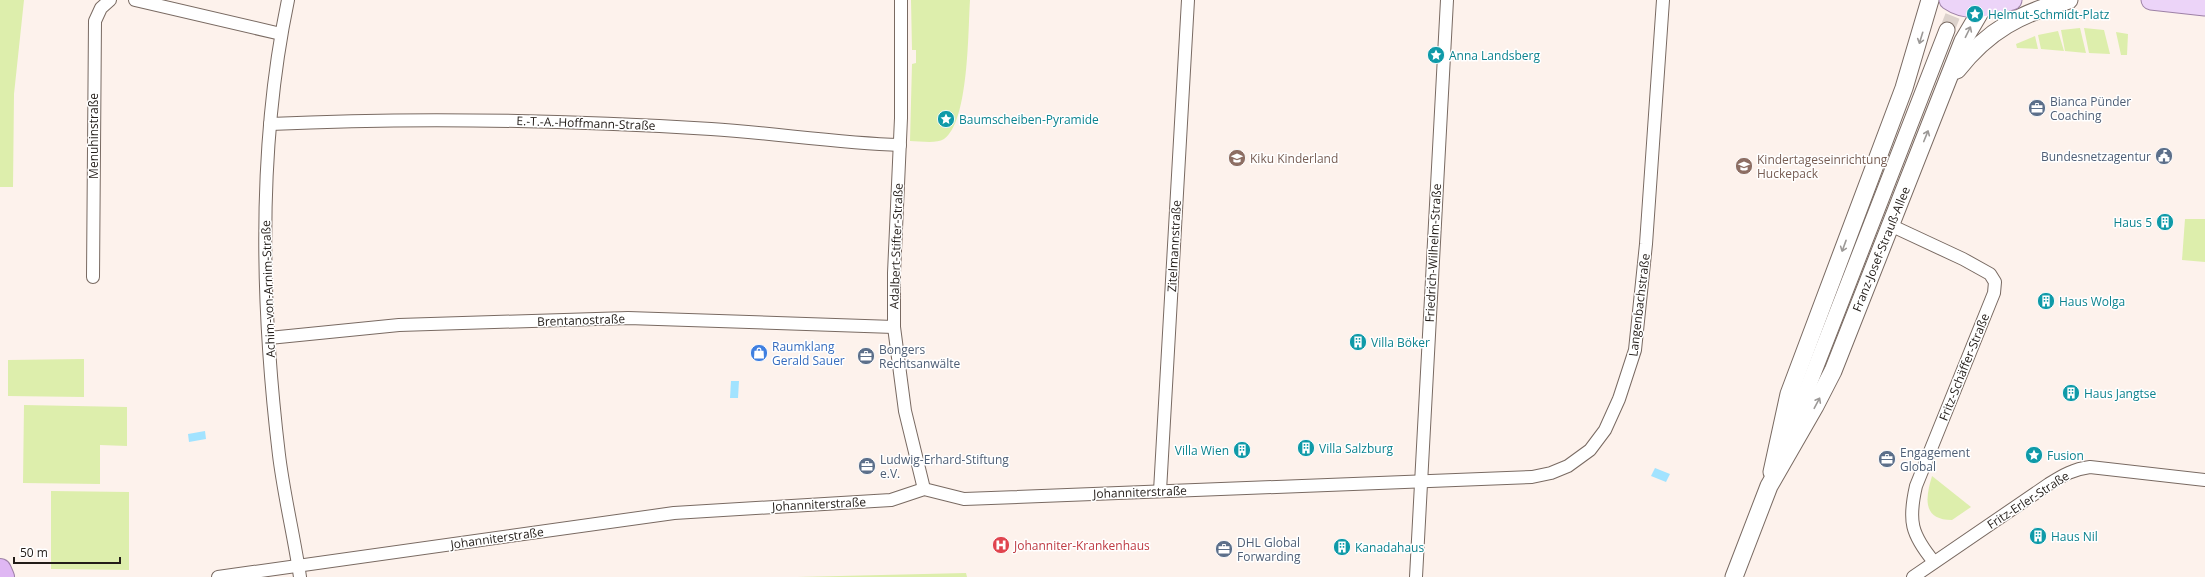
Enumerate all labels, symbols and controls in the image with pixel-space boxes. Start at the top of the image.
place icon: Helmut-Schmidt-Platz [1965,4,1985,24]
place label: Helmut-Schmidt-Platz [1988,6,2110,23]
one-way arrow [1964,26,1972,38]
one-way arrow [1916,31,1924,43]
place icon: Anna Landsberg [1426,45,1446,65]
place label: Anna Landsberg [1449,47,1540,64]
street label: Menuhinstraße [85,93,102,179]
place label: Bianca Pünder Coaching [2050,93,2131,124]
office icon: Bianca Pünder Coaching [2027,98,2047,118]
place icon: Baumscheiben-Pyramide [936,109,956,129]
place label: Baumscheiben-Pyramide [959,111,1099,128]
street label: E.-T.-A.-Hoffmann-Straße [516,112,656,134]
one-way arrow [1923,130,1931,142]
public building icon: Bundesnetzagentur [2154,146,2174,166]
school or university icon: Kiku Kinderland [1227,148,1247,168]
place label: Bundesnetzagentur [2041,148,2151,165]
place label: Kiku Kinderland [1250,150,1338,167]
place label: Kindertageseinrichtung Huckepack [1757,151,1888,182]
school or university icon: Kindertageseinrichtung Huckepack [1734,156,1754,176]
street label: Adalbert-Stifter-Straße [885,182,907,309]
street label: Friedrich-Wilhelm-Straße [1421,183,1445,323]
street label: Franz-Josef-Strauß-Allee [1848,184,1914,314]
street label: Zitelmannstraße [1163,199,1185,292]
building icon: Haus 5 [2155,212,2175,232]
place label: Haus 5 [2113,214,2152,231]
street label: Achim-von-Arnim-Straße [257,220,279,358]
one-way arrow [1840,239,1848,251]
street label: Langenbachstraße [1624,252,1654,358]
building icon: Haus Wolga [2036,291,2056,311]
place label: Haus Wolga [2059,293,2125,310]
street label: Brentanostraße [537,310,626,330]
street label: Fritz-Schäffer-Straße [1935,311,1993,423]
building icon: Villa Böker [1348,332,1368,352]
place label: Villa Böker [1371,334,1430,351]
place label: Raumklang Gerald Sauer [772,338,845,369]
place label: Bongers Rechtsanwälte [879,341,961,372]
shop icon: Raumklang Gerald Sauer [749,343,769,363]
office icon: Bongers Rechtsanwälte [856,346,876,366]
building icon: Haus Jangtse [2061,383,2081,403]
place label: Haus Jangtse [2084,385,2156,402]
one-way arrow [1813,398,1821,410]
building icon: Villa Salzburg [1296,438,1316,458]
building icon: Villa Wien [1232,440,1252,460]
place label: Villa Salzburg [1319,440,1394,457]
place label: Villa Wien [1175,442,1229,459]
place label: Engagement Global [1900,444,1970,475]
place icon: Fusion [2024,445,2044,465]
place label: Fusion [2047,447,2084,464]
office icon: Engagement Global [1877,449,1897,469]
place label: Ludwig-Erhard-Stiftung e.V. [880,451,1009,482]
office icon: Ludwig-Erhard-Stiftung e.V. [857,456,877,476]
street label: Fritz-Erler-Straße [1984,467,2073,533]
street label: Johanniterstraße [1092,482,1187,502]
street label: Johanniterstraße [771,493,867,515]
street label: Johanniterstraße [448,523,545,553]
building icon: Haus Nil [2028,526,2048,546]
place label: Haus Nil [2051,528,2098,545]
place label: DHL Global Forwarding [1237,534,1301,565]
hospital icon: Johanniter-Krankenhaus [991,535,1011,555]
place label: Johanniter-Krankenhaus [1013,537,1150,554]
building icon: Kanadahaus [1332,537,1352,557]
scale bar [14,539,120,565]
office icon: DHL Global Forwarding [1214,539,1234,559]
place label: Kanadahaus [1355,539,1424,556]
text: 50 m [20,544,48,561]

